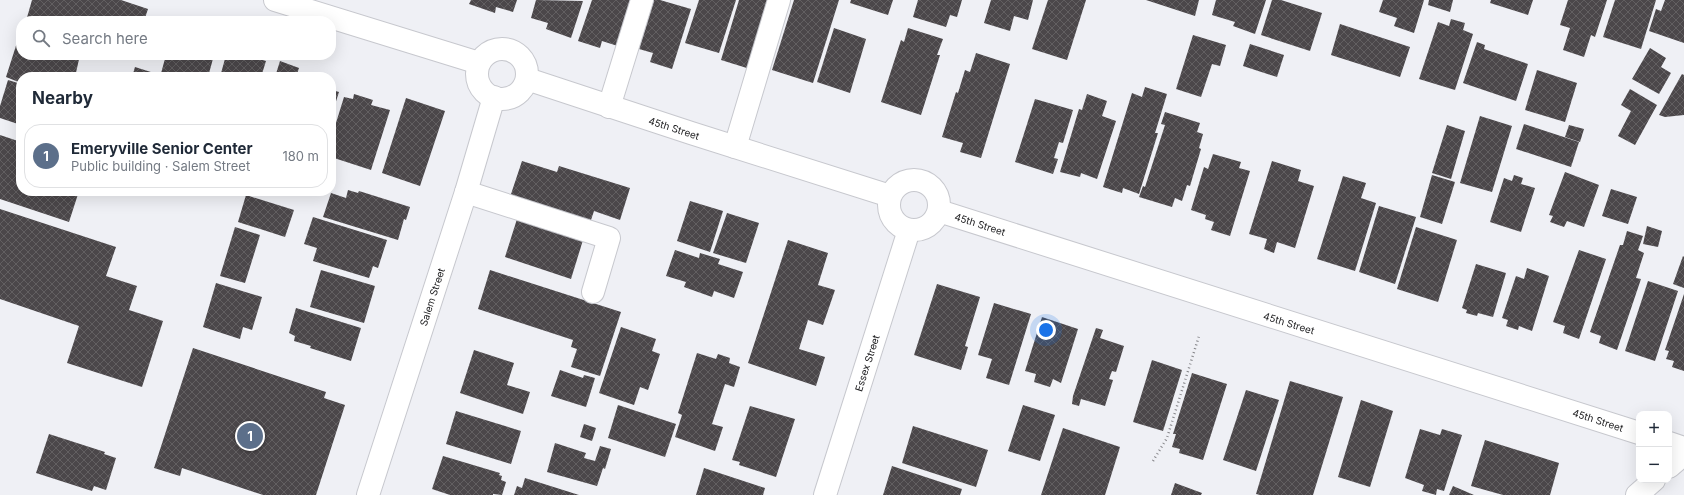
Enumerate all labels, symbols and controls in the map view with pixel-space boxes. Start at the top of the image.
search box [16,16,336,60]
icon: search [30,27,52,49]
text: Search here [62,29,148,48]
text: Nearby [32,88,93,108]
street label: 45th Street [647,114,702,142]
text: Emeryville Senior Center [71,139,253,158]
text: 1 [43,148,49,164]
text: 180 m [282,148,319,164]
text: Public building · Salem Street [71,158,250,174]
street label: 45th Street [953,210,1008,238]
street label: Salem Street [417,266,447,327]
street label: 45th Street [1262,310,1317,337]
your location [1036,320,1056,340]
street label: Essex Street [852,333,882,393]
street label: 45th Street [1571,406,1626,434]
map controls [1636,411,1672,483]
button: + [1636,411,1672,447]
pin: 1 [237,421,263,451]
button: − [1636,447,1672,483]

